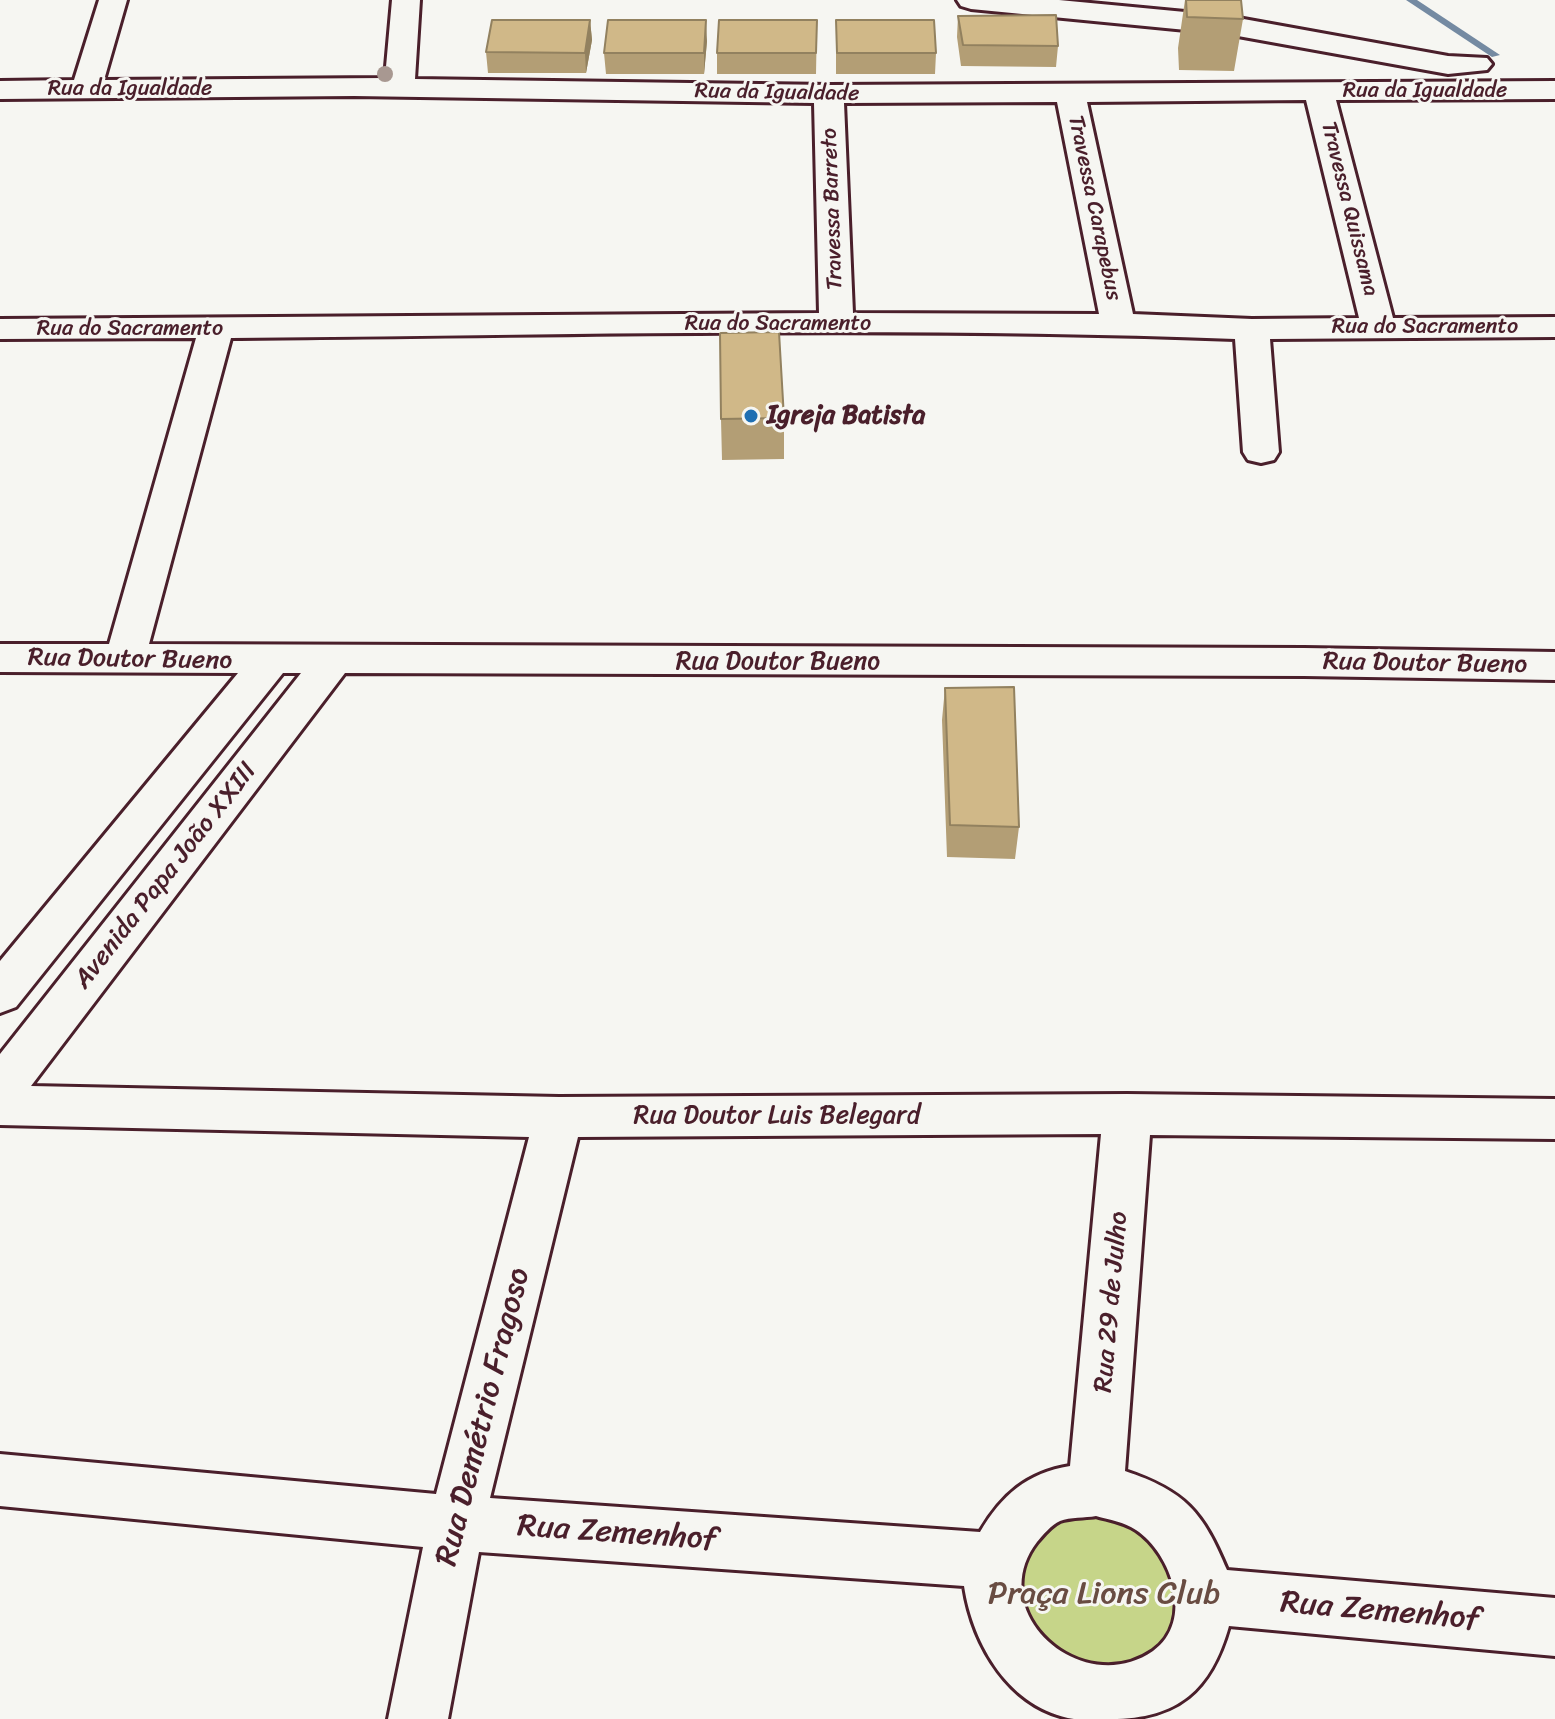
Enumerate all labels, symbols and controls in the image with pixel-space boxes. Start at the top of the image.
street label: Rua da Igualdade [48,76,212,102]
street label: Rua da Igualdade [694,78,860,108]
street label: Rua da Igualdade [1343,78,1507,104]
street label: Travessa Carapebus [1061,113,1127,303]
street label: Travessa Quissama [1315,119,1383,299]
street label: Travessa Barreto [817,128,849,290]
street label: Rua do Sacramento [685,311,871,337]
street label: Rua do Sacramento [1332,314,1518,340]
street label: Rua do Sacramento [37,316,223,342]
place label: Igreja Batista [767,400,925,432]
marker: Igreja Batista [742,407,760,425]
street label: Rua Doutor Bueno [28,643,232,677]
street label: Rua Doutor Bueno [676,646,880,678]
street label: Rua Doutor Bueno [1323,647,1527,681]
street label: Avenida Papa João XXIII [68,757,264,995]
street label: Rua Doutor Luis Belegard [634,1100,920,1132]
street label: Rua 29 de Julho [1089,1210,1135,1394]
street label: Rua Demétrio Fragoso [428,1264,540,1570]
street label: Rua Zemenhof [516,1508,718,1560]
park label: Praça Lions Club [988,1576,1220,1614]
street label: Rua Zemenhof [1279,1584,1481,1640]

